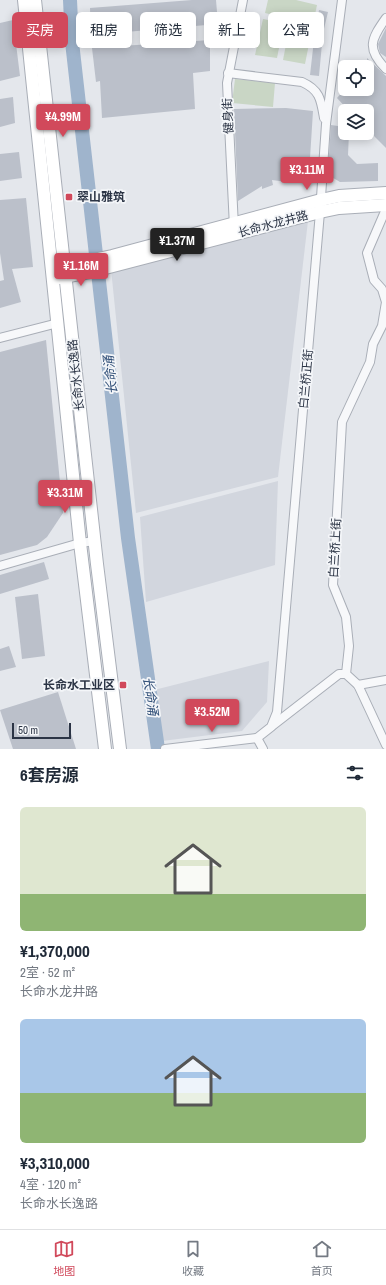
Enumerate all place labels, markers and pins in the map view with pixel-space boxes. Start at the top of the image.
pin: ¥4.99M [30,104,96,138]
pin: ¥3.11M [274,157,340,191]
place label: 翠山雅筑 [77,189,125,205]
marker: 翠山雅筑 [64,192,74,202]
pin: ¥1.37M [144,228,210,262]
pin: ¥1.16M [48,253,114,287]
pin: ¥3.31M [32,480,98,514]
place label: 长命水工业区 [43,677,115,693]
marker: 长命水工业区 [118,680,128,690]
pin: ¥3.52M [179,699,245,733]

